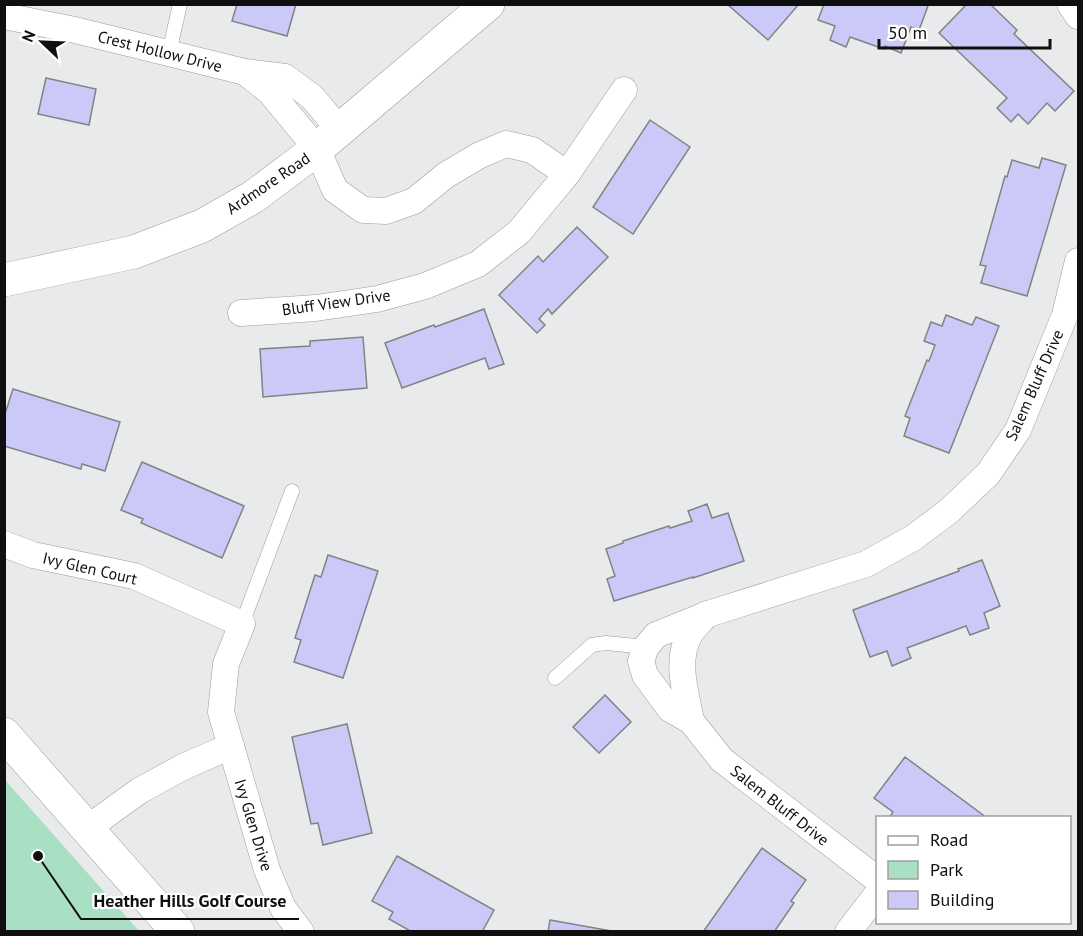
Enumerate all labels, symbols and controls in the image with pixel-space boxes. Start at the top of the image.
north arrow [12,12,72,72]
scale bar [879,12,1050,50]
text: 50 m [888,21,927,44]
street label: Crest Hollow Drive [96,26,224,76]
text: N [17,27,39,45]
street label: Ardmore Road [222,148,314,218]
street label: Bluff View Drive [280,284,392,320]
street label: Salem Bluff Drive [1001,326,1067,444]
street label: Ivy Glen Court [41,547,140,589]
street label: Salem Bluff Drive [727,760,833,850]
street label: Ivy Glen Drive [231,777,277,873]
legend [876,816,1071,924]
text: Road [930,828,968,851]
text: Park [930,858,963,881]
callout: Heather Hills Golf Course [81,883,299,919]
text: Building [930,888,994,911]
text: Heather Hills Golf Course [94,889,286,912]

